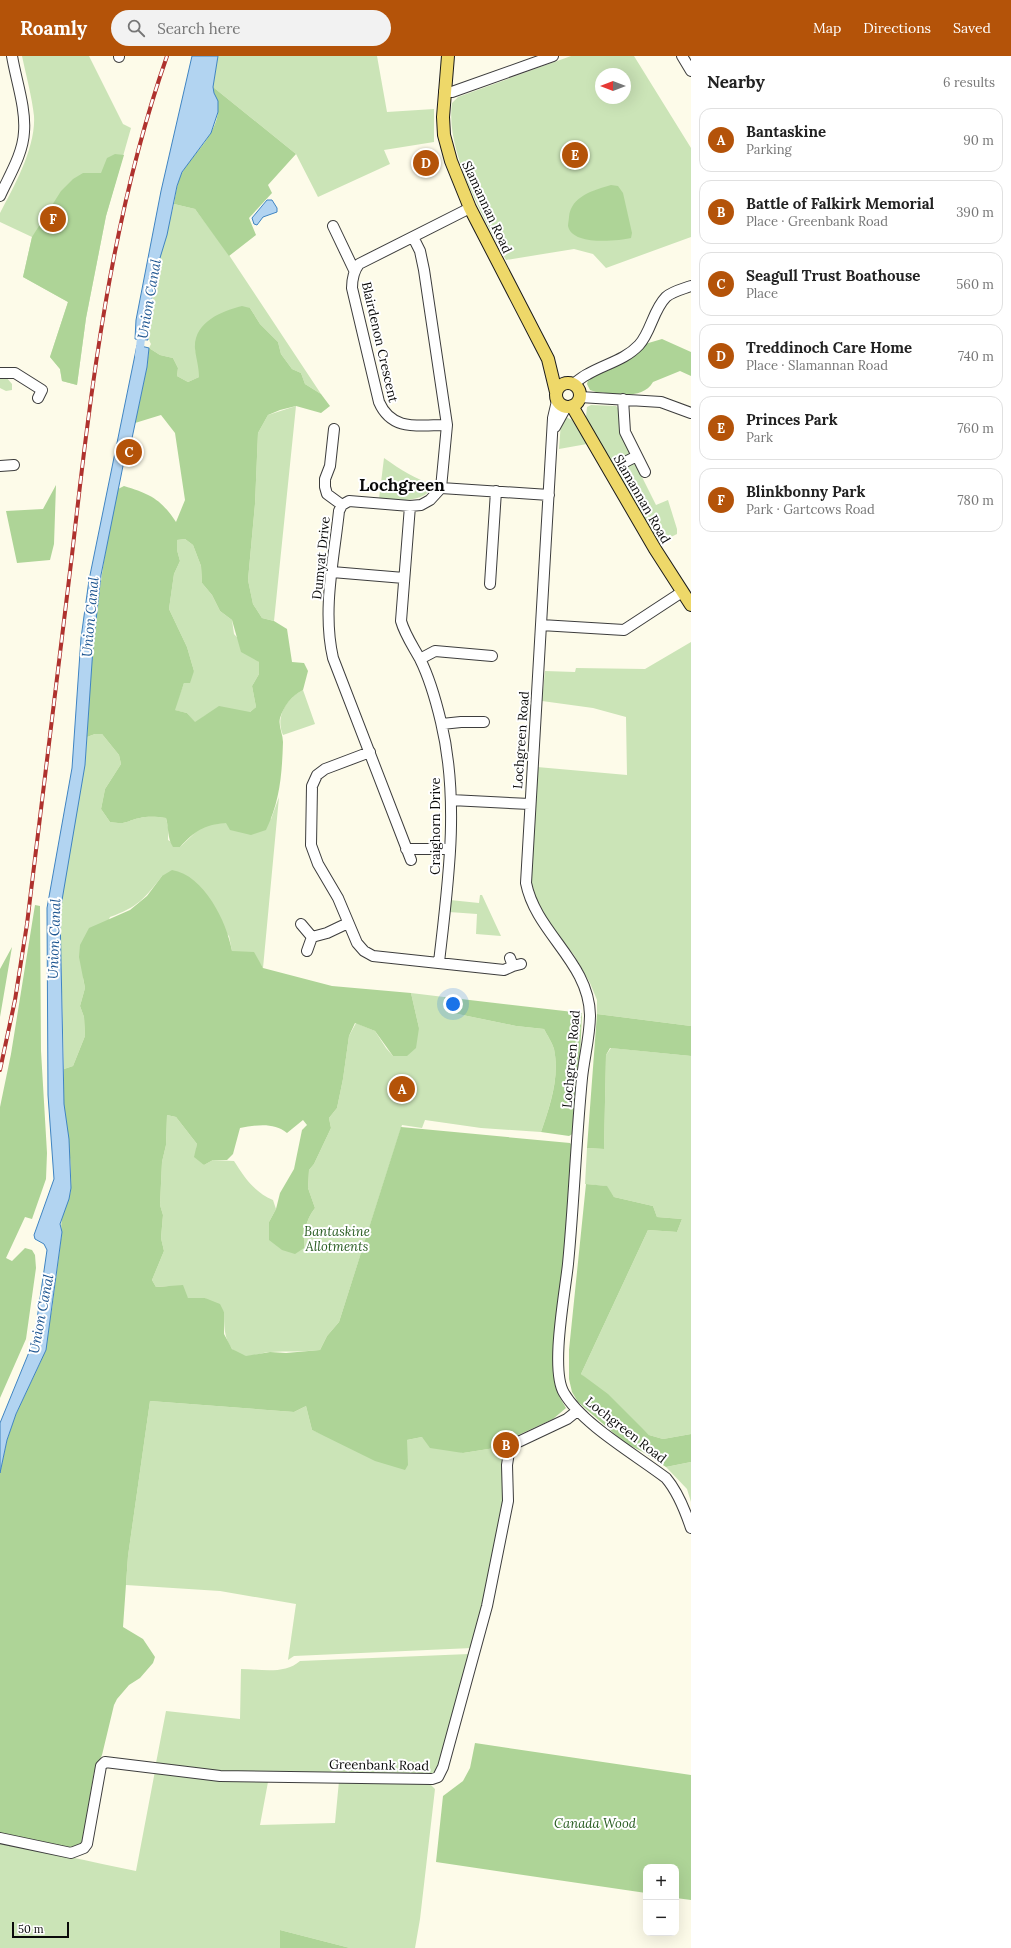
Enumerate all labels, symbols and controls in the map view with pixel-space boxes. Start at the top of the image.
search box [111,10,391,46]
text: Roamly [20,16,87,40]
icon: search [125,17,147,39]
text: Search here [157,19,241,38]
text: Map [813,19,841,37]
text: Directions [863,19,931,37]
text: Saved [953,19,991,37]
north arrow [595,68,631,104]
text: Nearby [707,71,765,93]
text: 6 results [943,74,995,91]
text: Bantaskine [746,122,826,141]
text: A [717,132,725,149]
text: 90 m [963,132,994,149]
pin: E [562,140,588,170]
text: Parking [746,141,792,158]
pin: D [413,148,439,178]
street label: Slamannan Road [458,158,516,256]
text: Battle of Falkirk Memorial [746,194,934,213]
pin: F [40,204,66,234]
text: B [717,204,725,221]
text: 390 m [956,204,994,221]
text: Place · Greenbank Road [746,213,888,230]
water label: Union Canal [133,258,165,340]
text: Seagull Trust Boathouse [746,266,920,285]
text: C [717,276,725,293]
text: 560 m [956,276,994,293]
street label: Blairdenon Crescent [358,280,402,404]
text: Place [746,285,778,302]
text: Treddinoch Care Home [746,338,912,357]
text: D [716,348,726,365]
text: 740 m [958,348,994,365]
text: Place · Slamannan Road [746,357,888,374]
text: Princes Park [746,410,838,429]
text: E [717,420,725,437]
text: 760 m [957,420,994,437]
text: Park [746,429,773,446]
pin: C [116,437,142,467]
street label: Slamannan Road [610,451,674,547]
district label: Lochgreen [359,474,445,496]
text: Blinkbonny Park [746,482,865,501]
text: F [717,492,725,509]
text: 780 m [958,492,994,509]
text: Park · Gartcows Road [746,501,875,518]
street label: Dumyat Drive [308,516,334,600]
water label: Union Canal [78,576,102,658]
street label: Lochgreen Road [509,690,533,789]
street label: Craighorn Drive [427,777,444,875]
water label: Union Canal [44,898,64,980]
your location [443,994,463,1014]
street label: Lochgreen Road [558,1009,584,1109]
pin: A [389,1074,415,1104]
park label: Bantaskine Allotments [304,1223,370,1255]
water label: Union Canal [24,1273,58,1355]
street label: Lochgreen Road [582,1393,670,1467]
pin: B [493,1430,519,1460]
street label: Greenbank Road [329,1756,429,1774]
park label: Canada Wood [554,1815,637,1832]
map controls [643,1864,679,1936]
button: + [643,1864,679,1900]
button: − [643,1900,679,1936]
scale bar [12,1920,69,1939]
text: 50 m [18,1922,44,1936]

